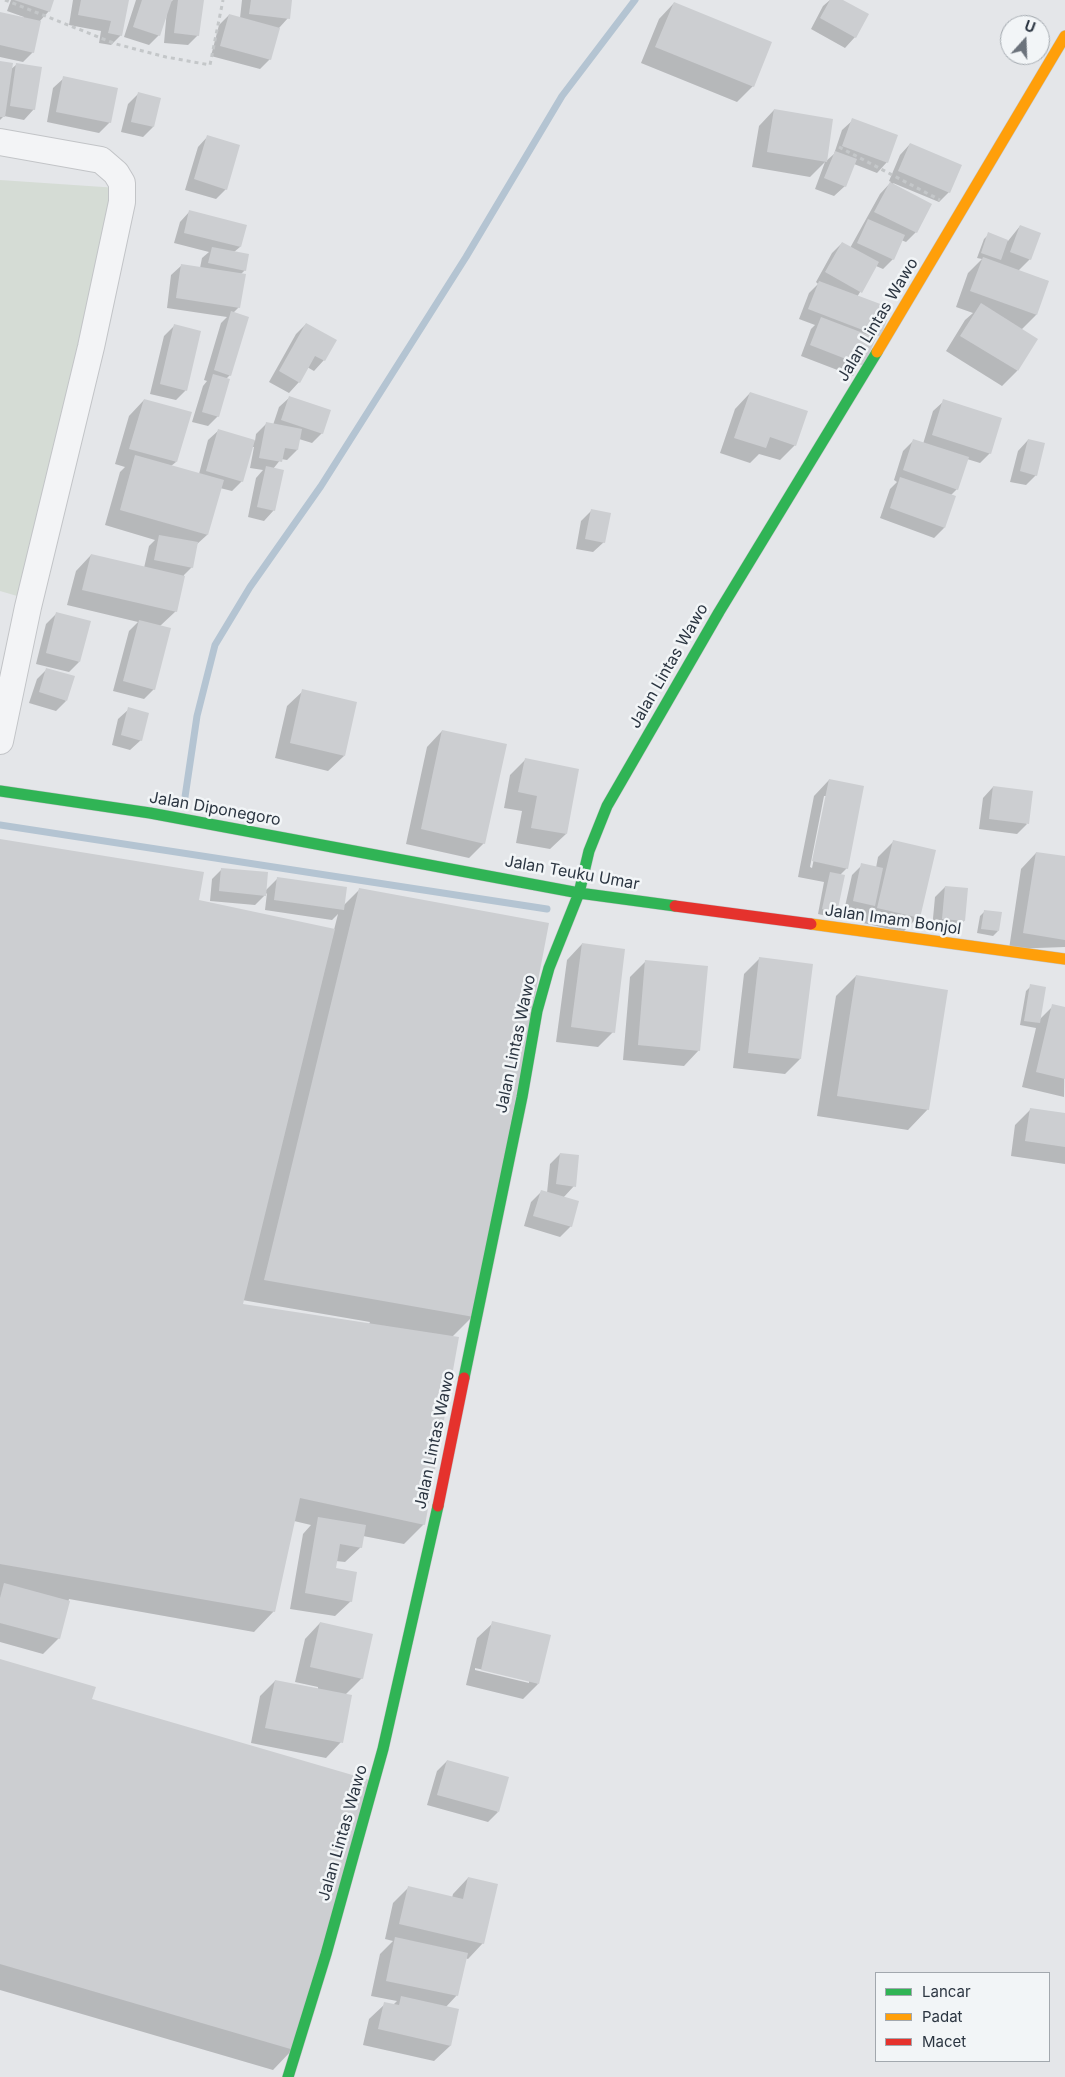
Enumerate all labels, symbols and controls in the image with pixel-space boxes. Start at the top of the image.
north arrow [1000,15,1050,65]
text: U [1022,17,1038,36]
street label: Jalan Lintas Wawo [833,255,923,385]
street label: Jalan Lintas Wawo [625,600,713,732]
street label: Jalan Diponegoro [148,788,282,830]
street label: Jalan Teuku Umar [503,852,641,894]
street label: Jalan Imam Bonjol [824,901,962,939]
street label: Jalan Lintas Wawo [492,973,540,1115]
street label: Jalan Lintas Wawo [411,1369,459,1511]
street label: Jalan Lintas Wawo [314,1763,372,1903]
legend [875,1972,1050,2062]
text: Lancar [922,1982,971,2001]
text: Padat [922,2007,963,2026]
text: Macet [922,2032,966,2051]

